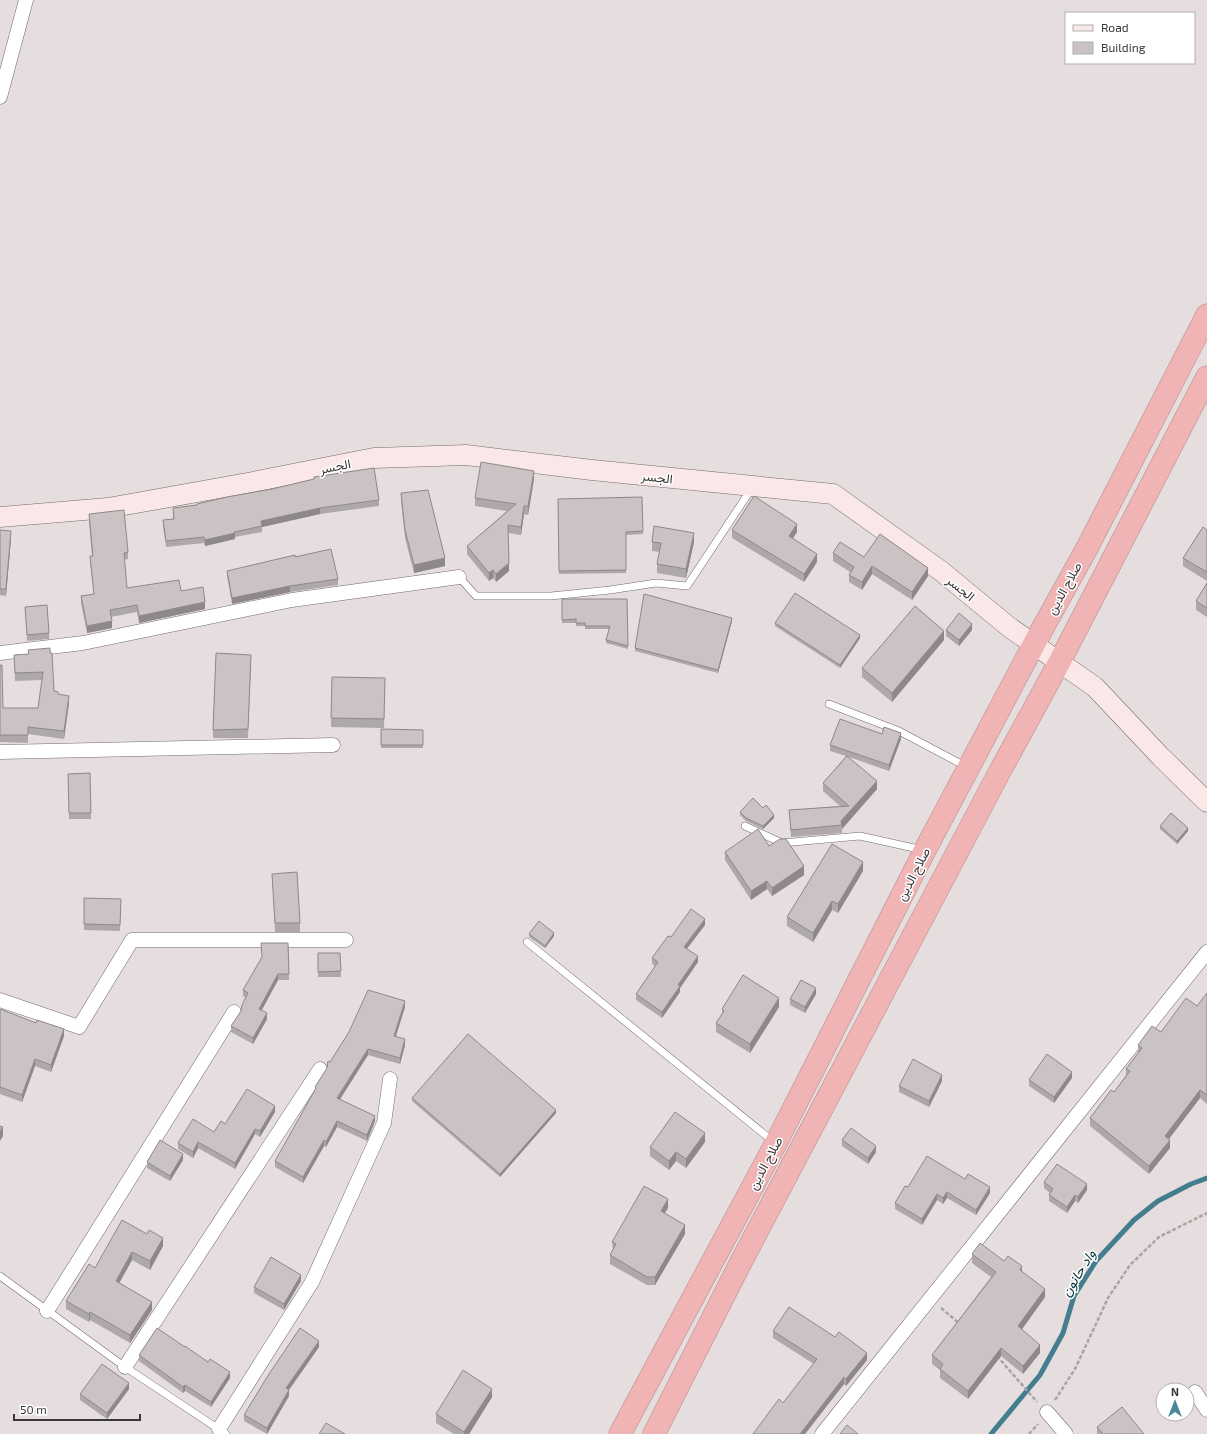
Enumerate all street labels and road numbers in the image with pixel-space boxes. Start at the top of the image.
street label: الجسر [317,455,352,478]
street label: الجسر [639,467,674,488]
street label: صلاح الدين [1043,559,1087,618]
street label: الجسر [942,571,978,605]
street label: صلاح الدين [893,844,935,904]
street label: صلاح الدين [744,1134,787,1193]

